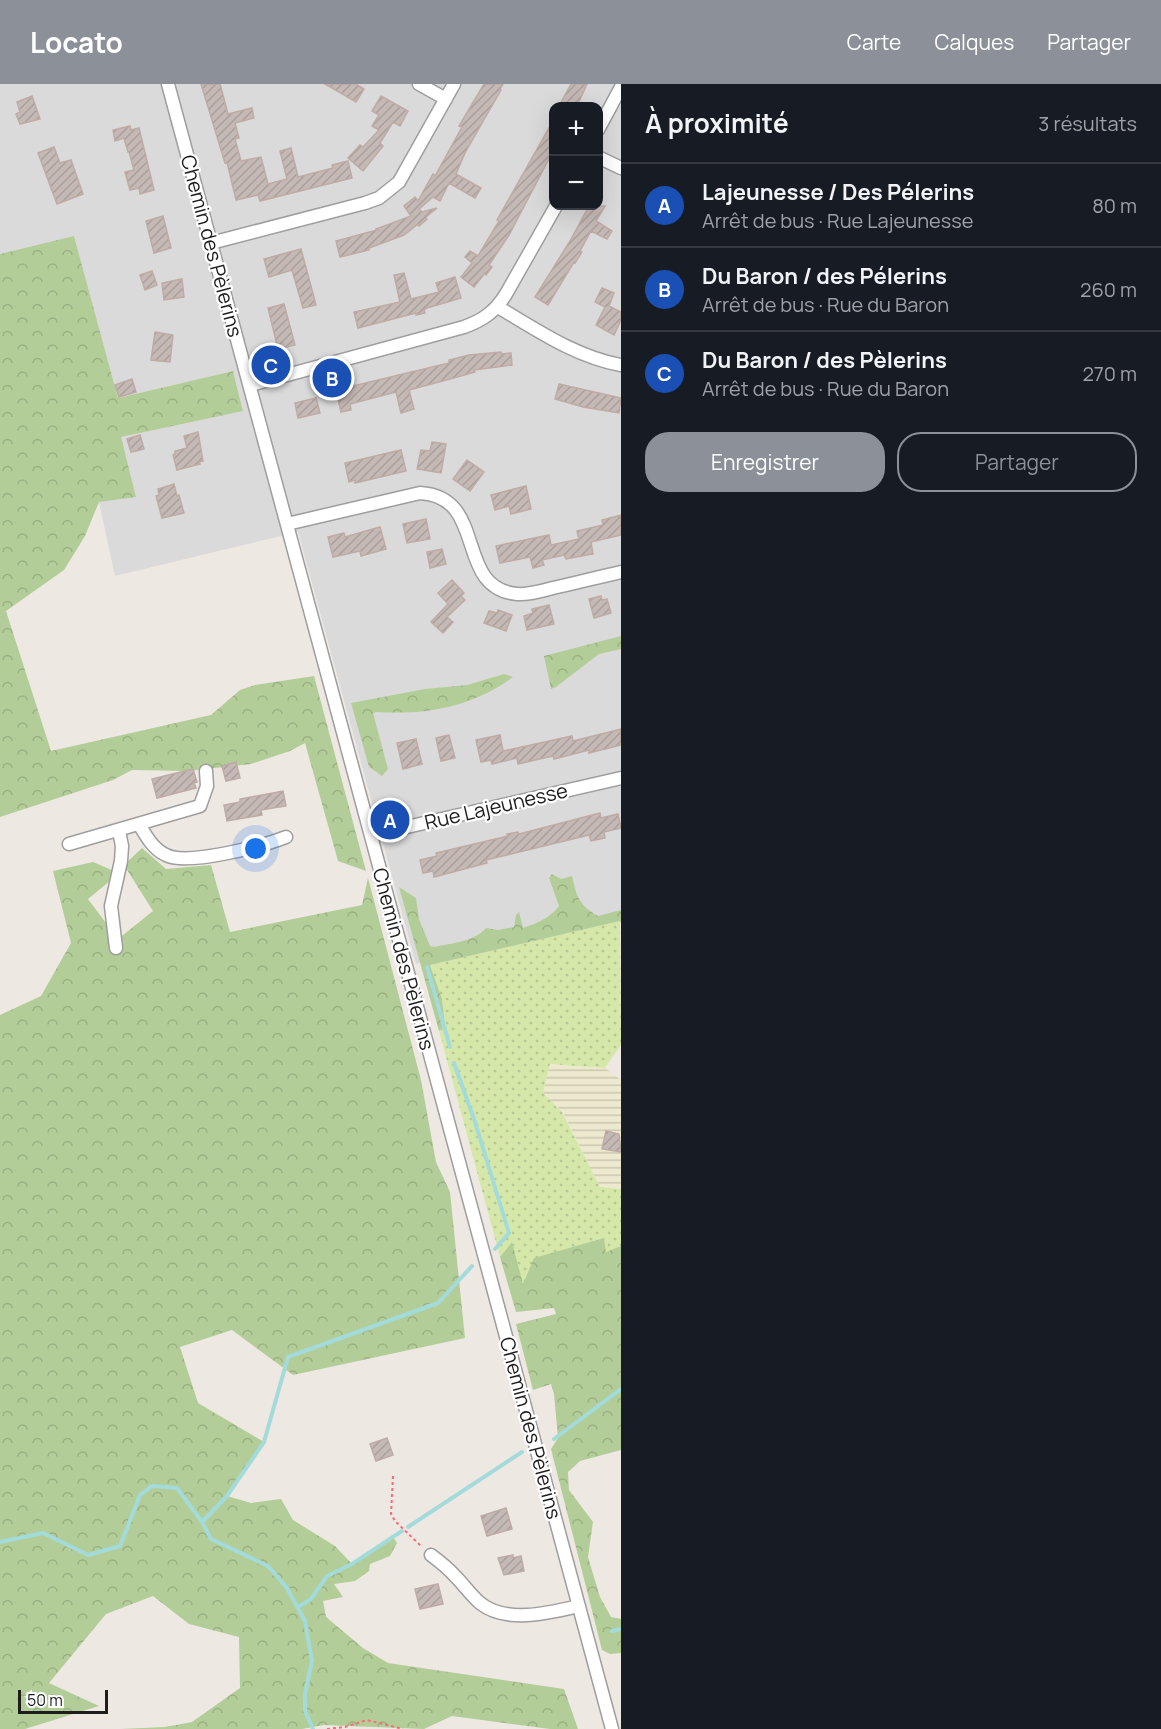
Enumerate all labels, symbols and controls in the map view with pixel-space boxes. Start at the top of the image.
text: Locato [30,23,123,61]
text: Carte [847,28,901,56]
text: Calques [934,28,1014,56]
text: Partager [1047,28,1131,56]
map controls [549,102,603,210]
button: + [549,102,603,156]
text: À proximité [645,105,789,141]
text: 3 résultats [1038,110,1137,137]
street label: Chemin des Pèlerins [175,152,249,340]
button: − [549,156,603,210]
text: Lajeunesse / Des Pélerins [702,177,974,207]
text: A [658,192,671,219]
text: 80 m [1092,192,1137,219]
text: Arrêt de bus · Rue Lajeunesse [702,207,973,234]
text: Du Baron / des Pélerins [702,261,947,291]
text: B [658,276,671,303]
text: 260 m [1080,276,1137,303]
text: Arrêt de bus · Rue du Baron [702,291,949,318]
pin: C [252,342,290,388]
text: Du Baron / des Pèlerins [702,345,947,375]
pin: B [312,356,352,400]
text: C [657,360,672,387]
text: 270 m [1082,360,1137,387]
text: Arrêt de bus · Rue du Baron [702,375,949,402]
button: Enregistrer [645,432,885,492]
button: Partager [897,432,1137,492]
street label: Rue Lajeunesse [422,776,570,836]
pin: A [370,798,410,842]
your location [241,834,270,863]
street label: Chemin des Pèlerins [367,865,441,1053]
street label: Chemin des Pèlerins [494,1334,568,1522]
scale bar [18,1687,108,1714]
text: 50 m [27,1689,63,1711]

